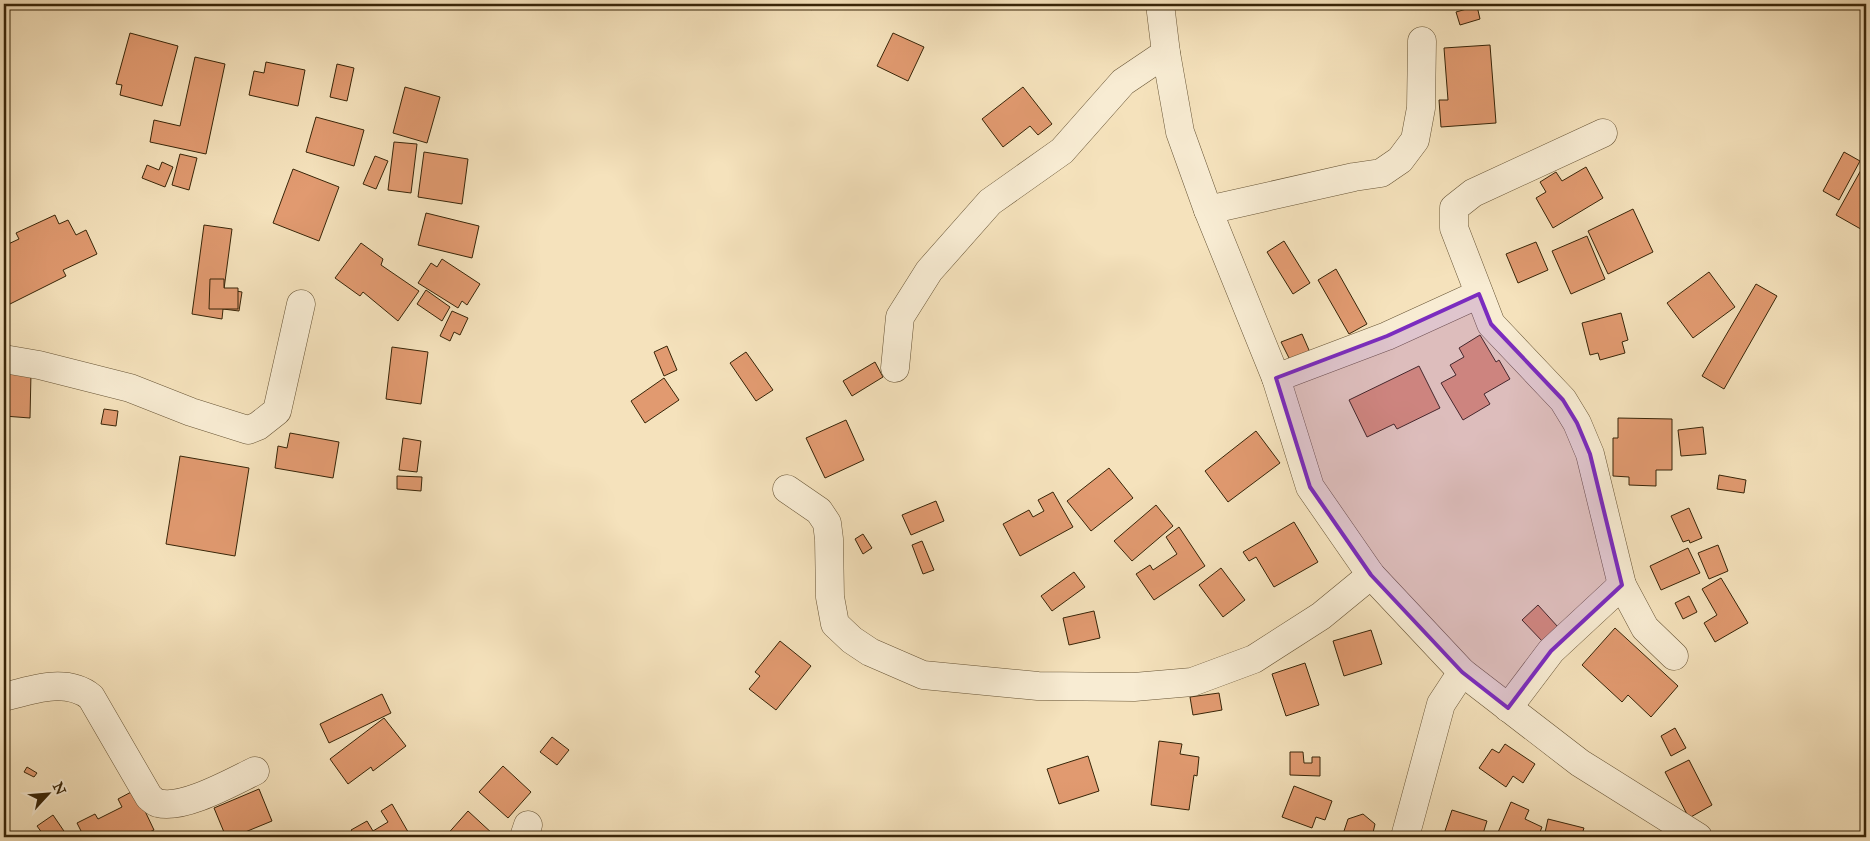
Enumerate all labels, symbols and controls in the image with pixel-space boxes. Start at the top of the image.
north arrow [22,768,72,818]
text: N [49,779,70,798]

